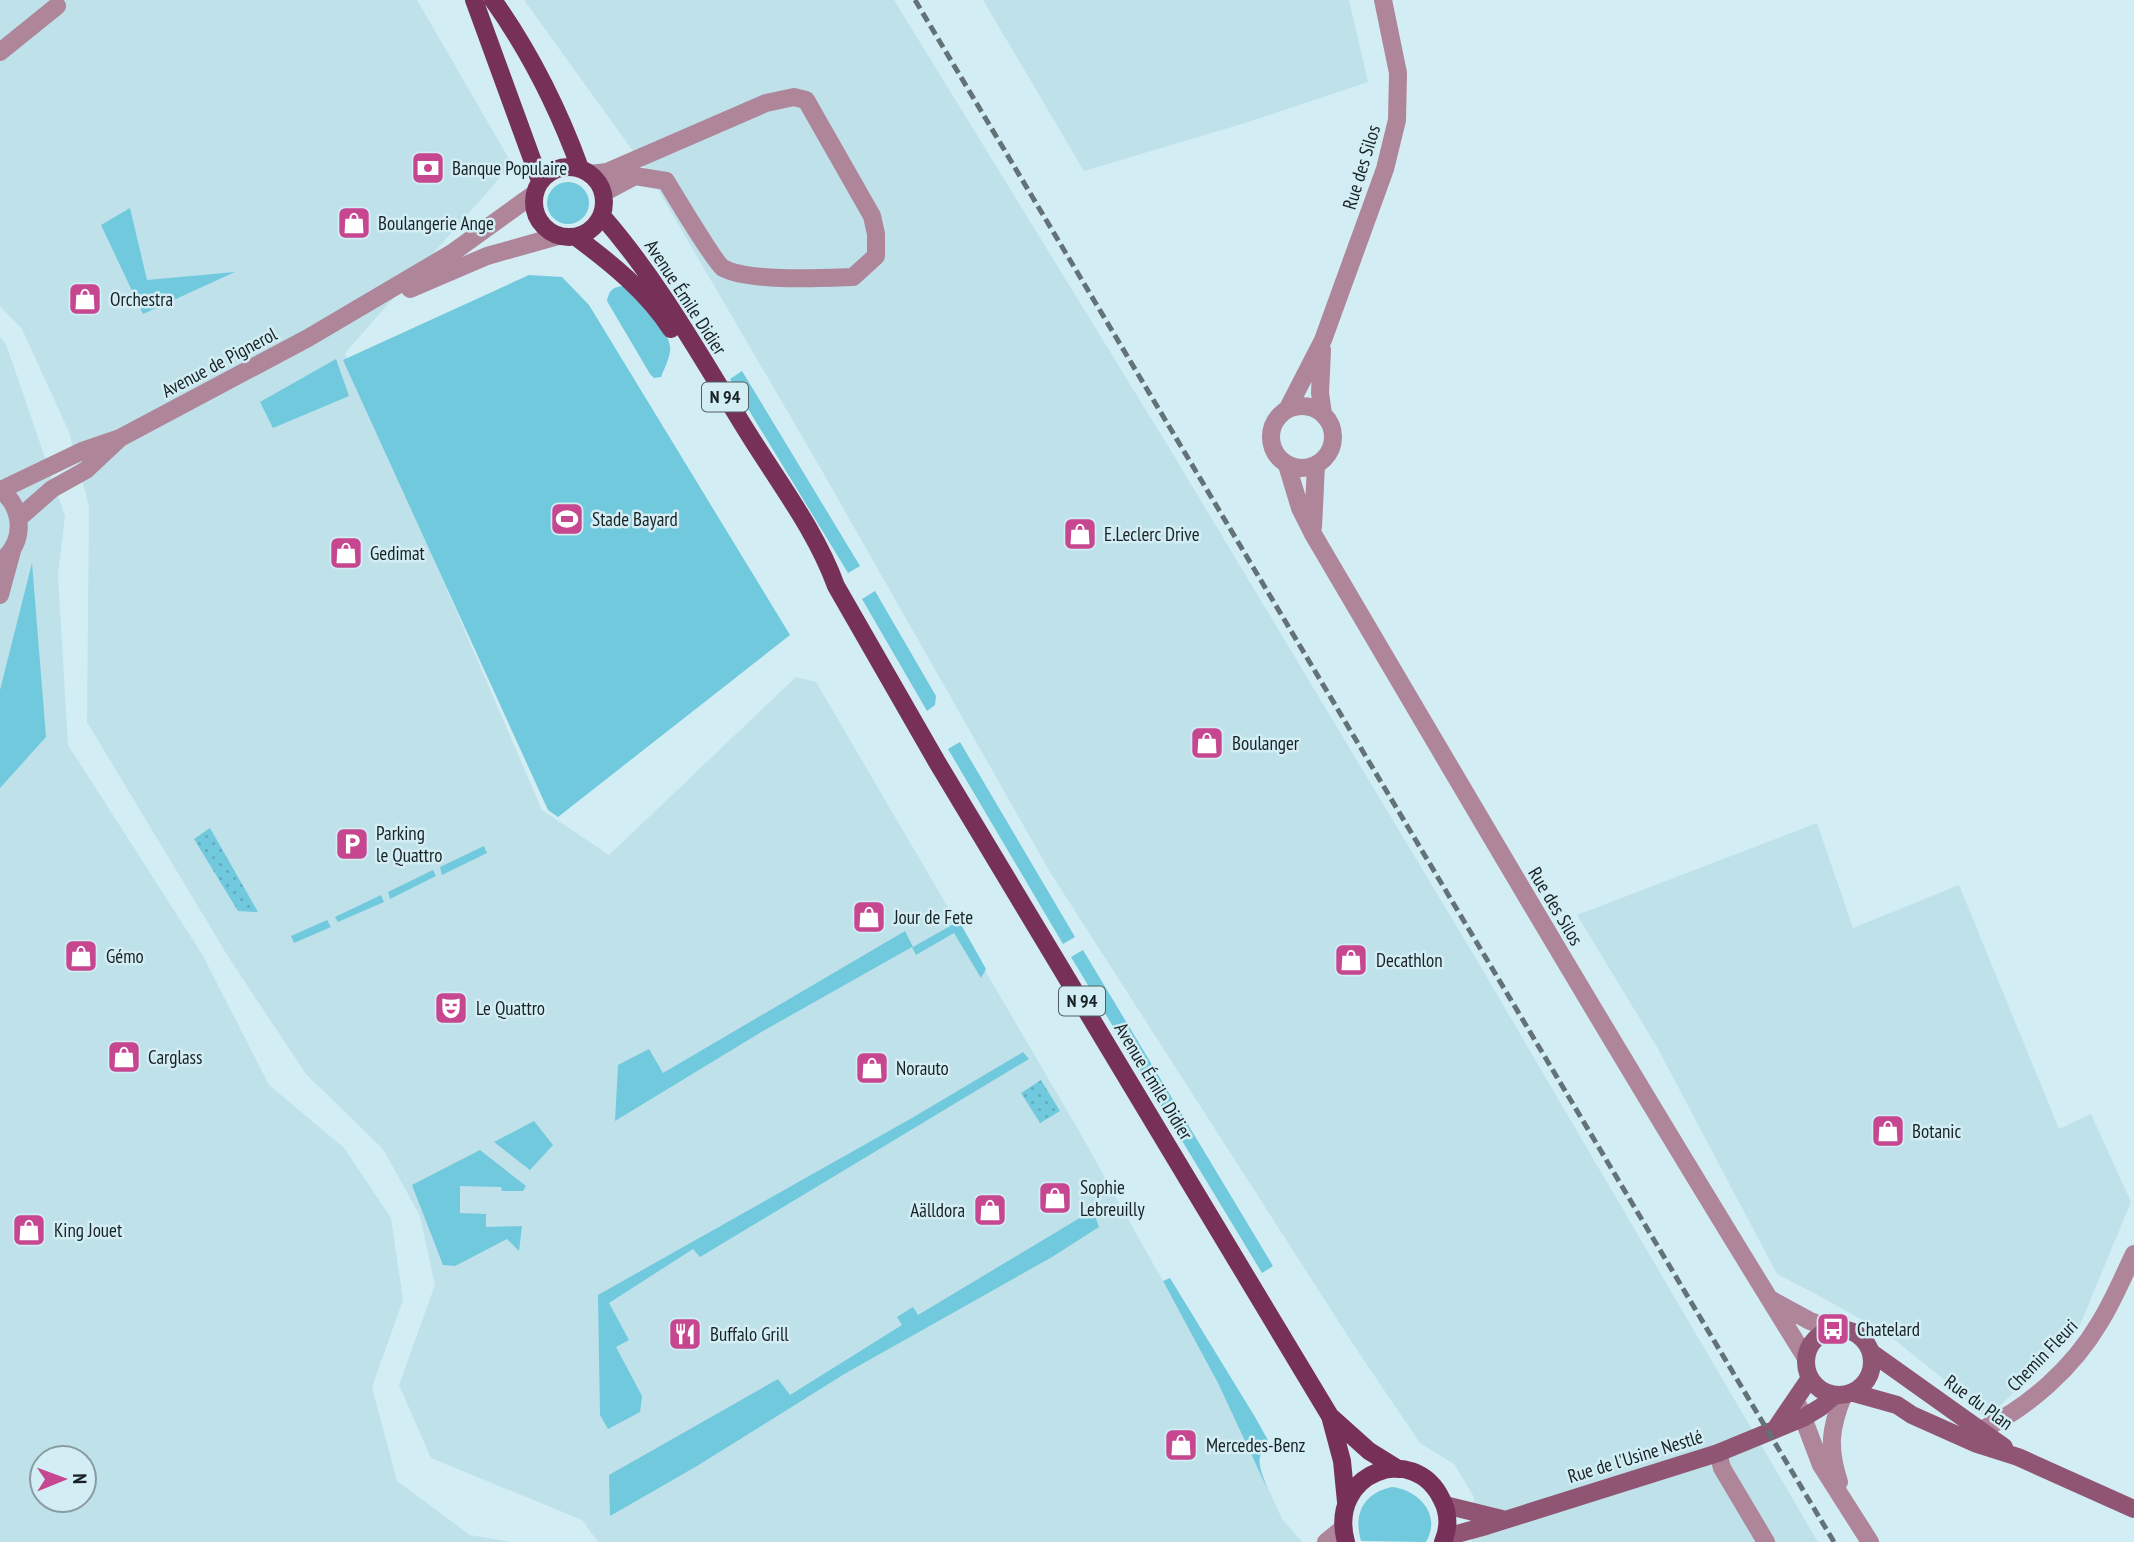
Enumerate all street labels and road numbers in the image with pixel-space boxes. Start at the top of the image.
street label: Rue des Silos [1337,122,1385,212]
street label: Avenue Émile Didier [640,235,733,360]
street label: Avenue de Pignerol [157,321,281,402]
road number: N 94 [702,382,748,412]
street label: Rue des Silos [1523,862,1589,950]
road number: N 94 [1059,986,1105,1016]
street label: Avenue Émile Didier [1110,1018,1199,1145]
street label: Chemin Fleuri [2002,1314,2082,1396]
street label: Rue du Plan [1940,1369,2018,1435]
street label: Rue de l'Usine Nestlé [1565,1424,1706,1488]

